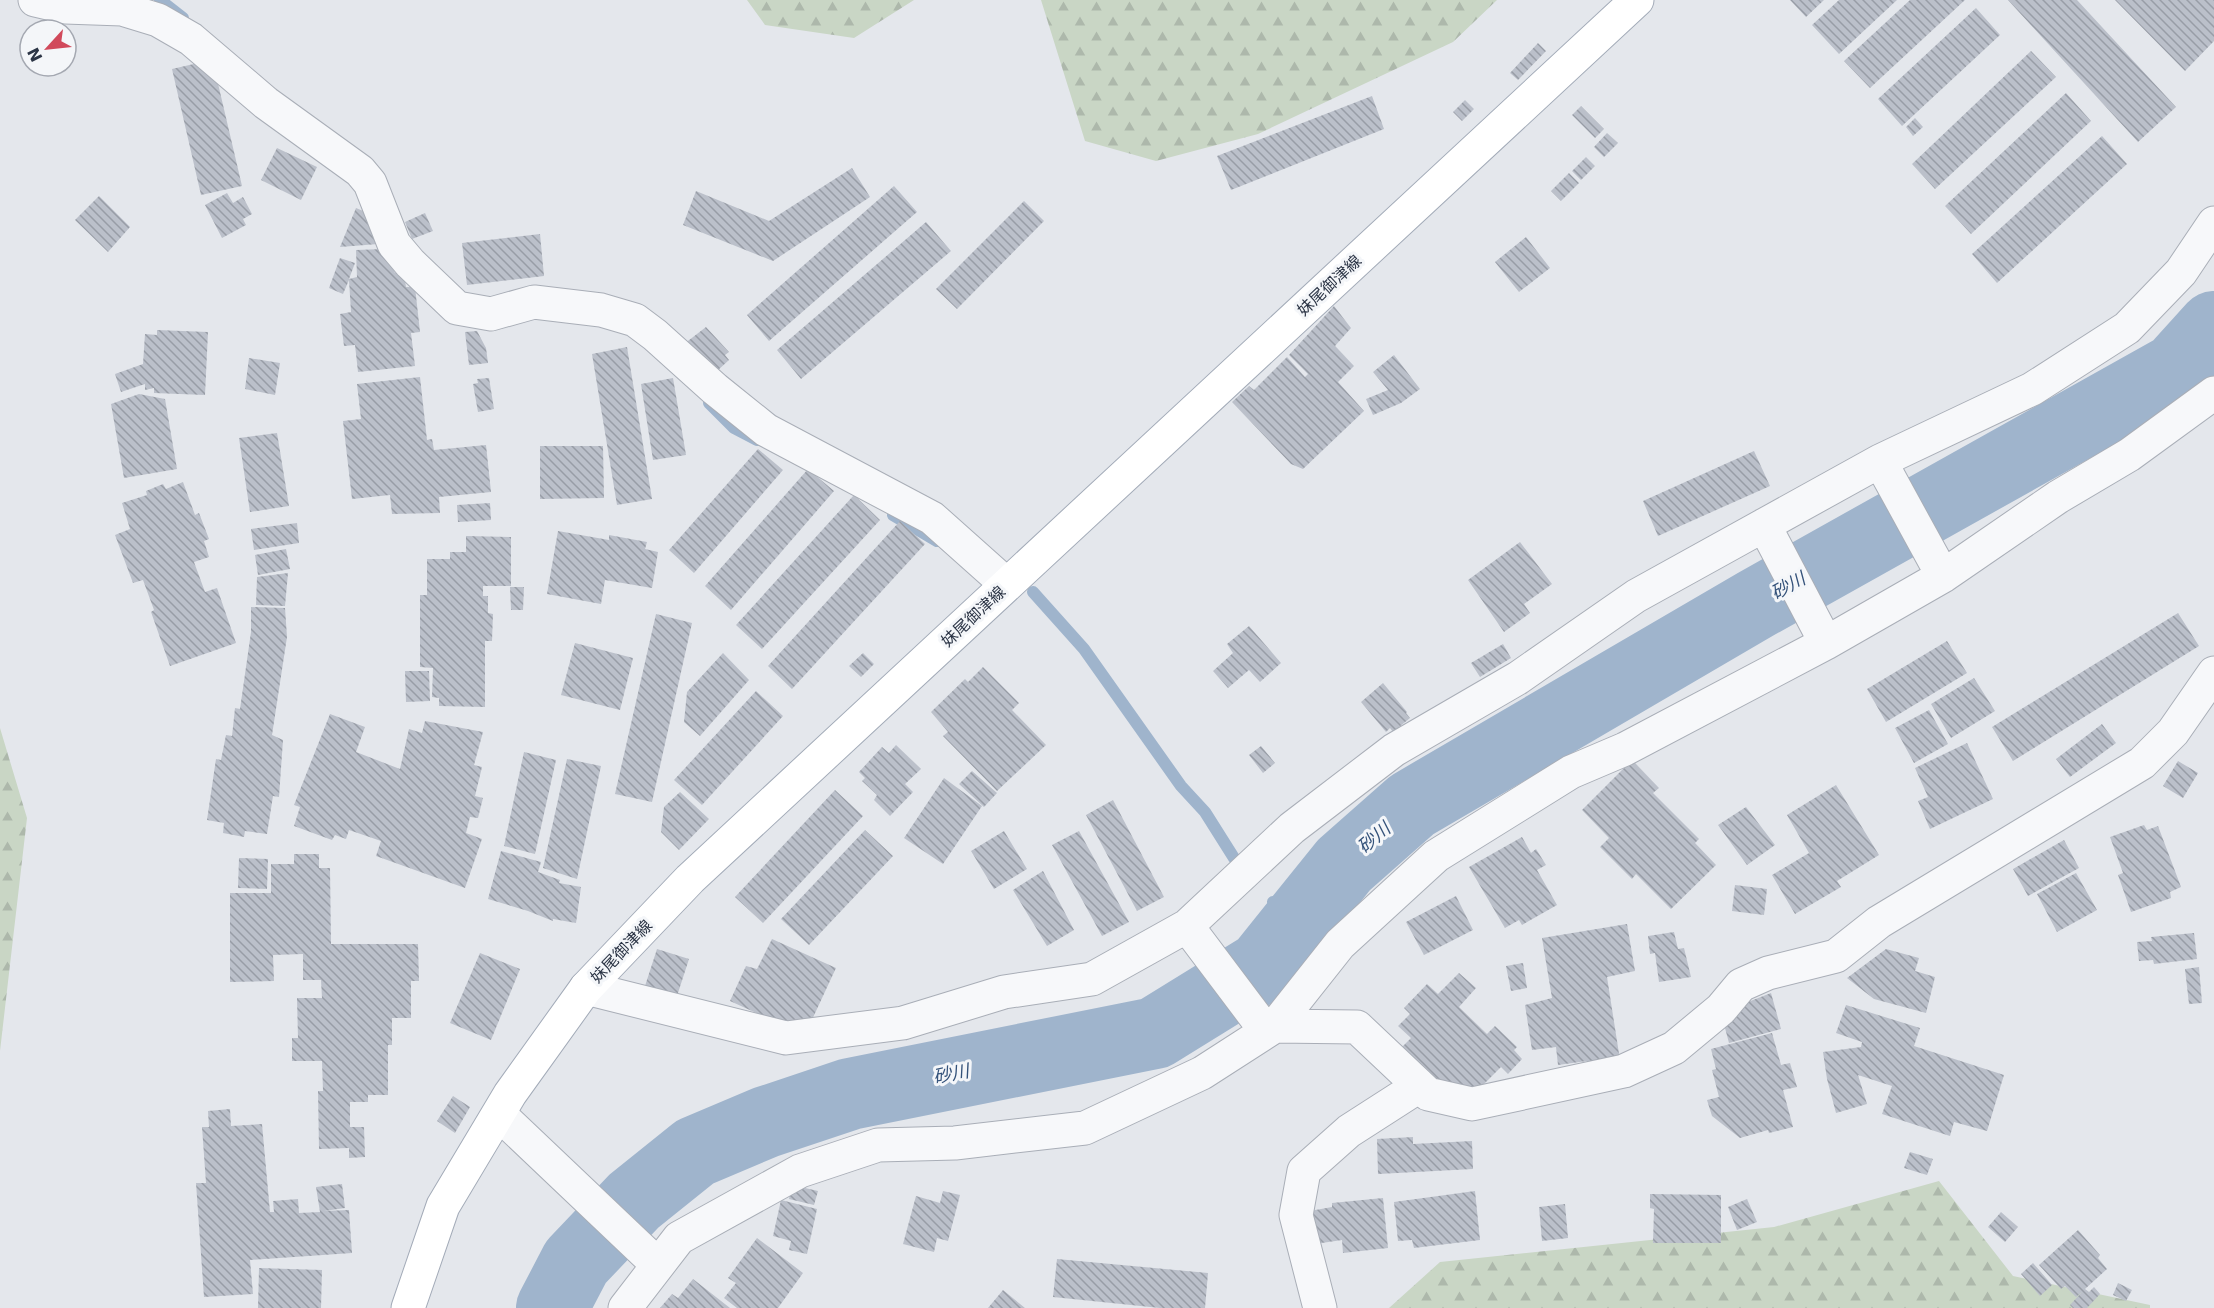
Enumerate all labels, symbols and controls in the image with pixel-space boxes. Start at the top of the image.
north arrow [18,18,78,78]
text: N [24,44,47,65]
street label: 妹尾御津線 [1294,251,1365,320]
water label: 砂川 [1767,567,1810,603]
street label: 妹尾御津線 [938,582,1009,651]
water label: 砂川 [1353,817,1396,857]
street label: 妹尾御津線 [587,916,656,987]
water label: 砂川 [931,1059,973,1087]

